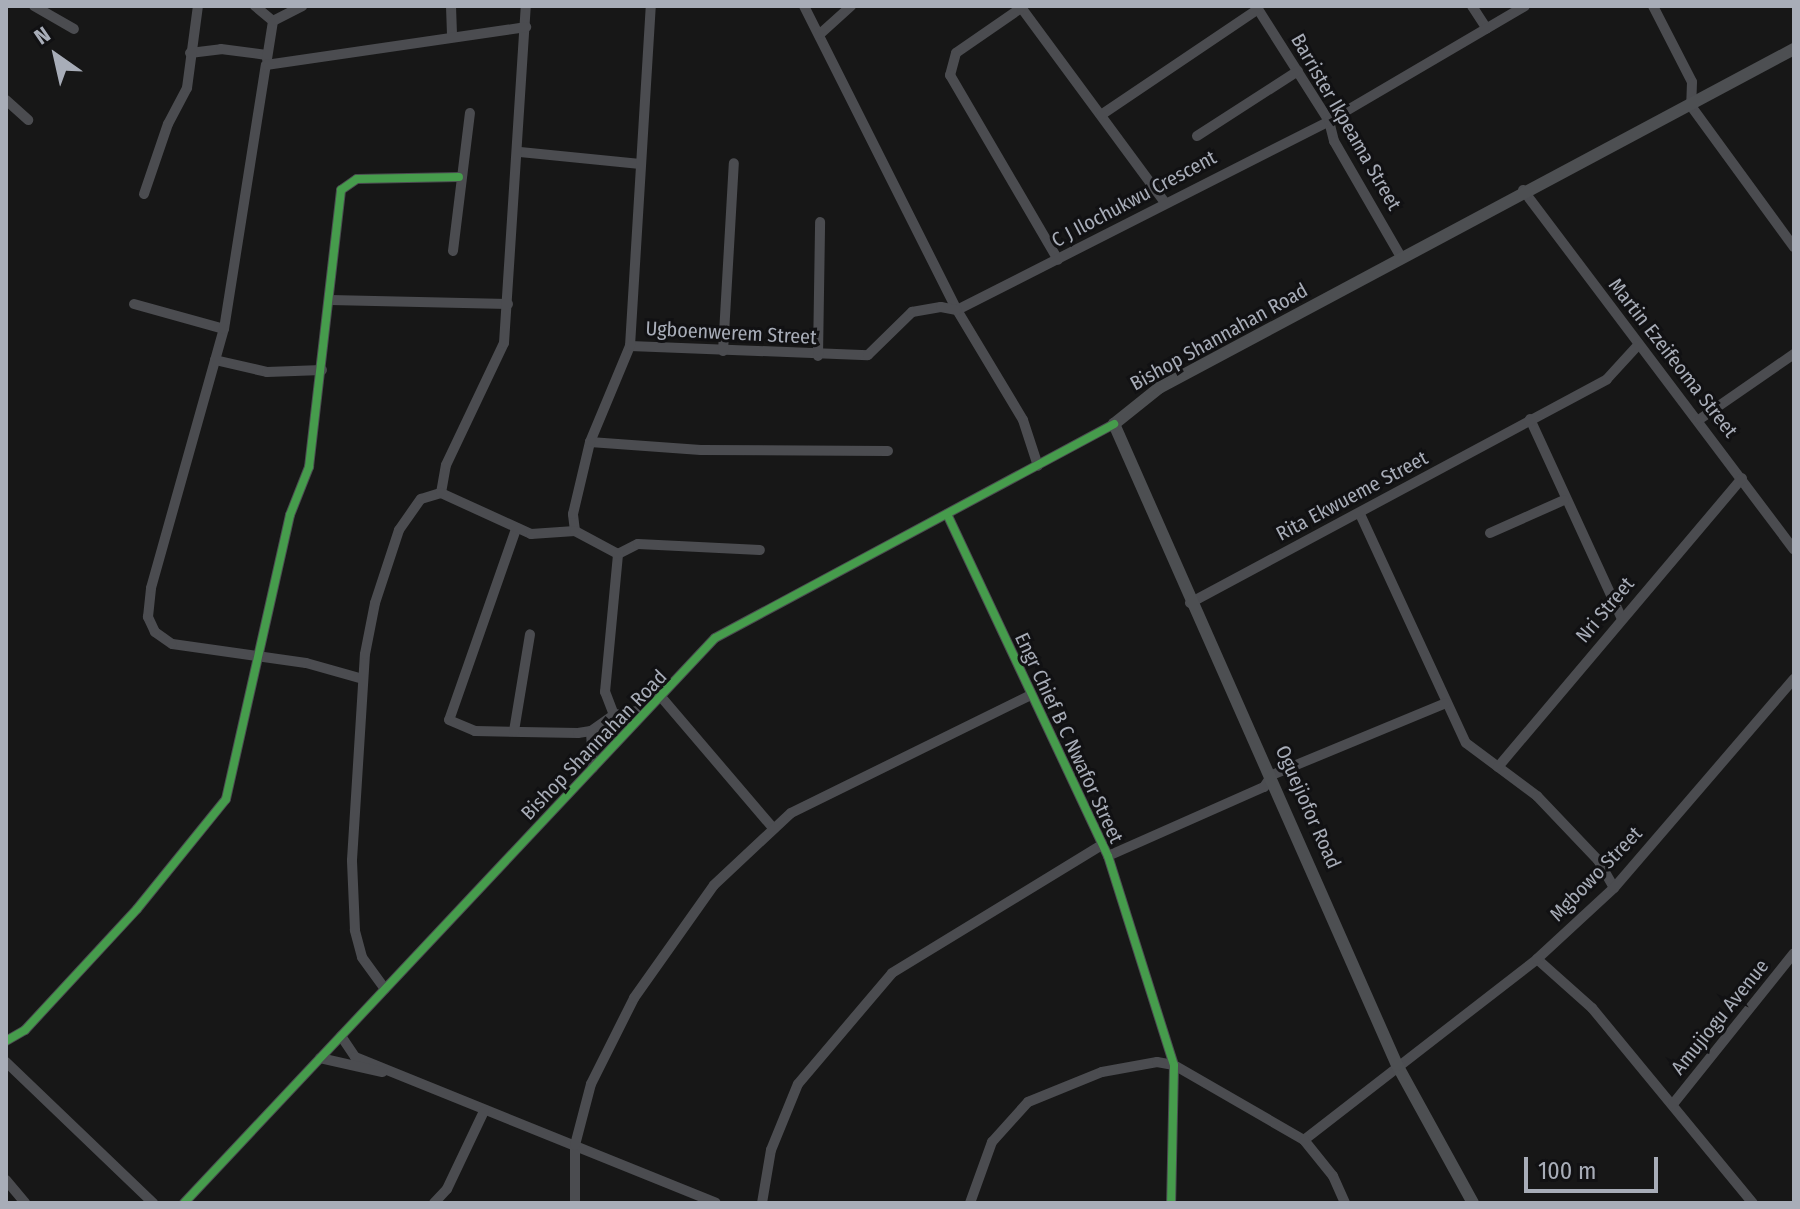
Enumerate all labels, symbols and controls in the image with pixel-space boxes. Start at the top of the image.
north arrow [16,16,96,96]
text: N [29,21,55,51]
street label: Barrister Ikpeama Street [1286,29,1406,215]
street label: C J Ilochukwu Crescent [1048,145,1220,253]
street label: Martin Ezeifeoma Street [1603,274,1743,442]
street label: Bishop Shannahan Road [1126,278,1312,396]
street label: Ugboenwerem Street [645,317,817,349]
street label: Rita Ekwueme Street [1272,446,1432,546]
street label: Nri Street [1571,572,1639,648]
street label: Engr Chief B C Nwafor Street [1010,629,1128,847]
street label: Bishop Shannahan Road [516,665,672,825]
street label: Oguejiofor Road [1270,742,1346,872]
street label: Mgbowo Street [1545,822,1647,926]
street label: Amujiogu Avenue [1666,954,1774,1080]
scale bar [1528,1141,1662,1191]
text: 100 m [1538,1157,1596,1185]

